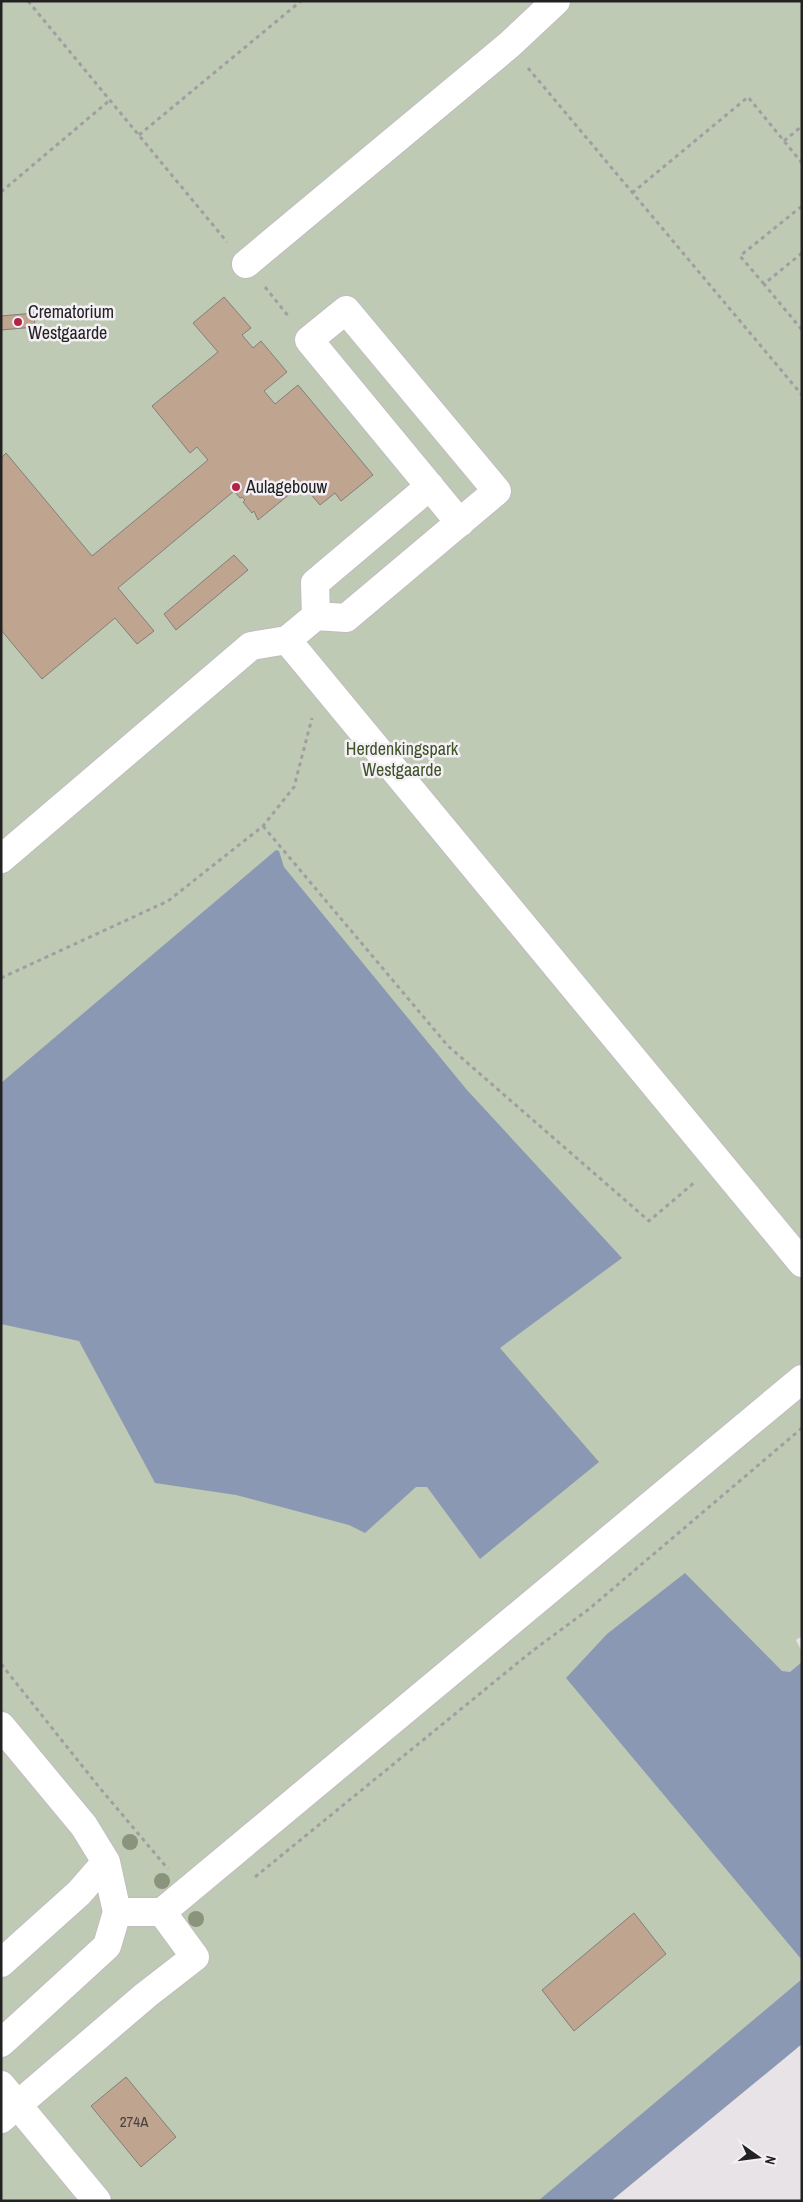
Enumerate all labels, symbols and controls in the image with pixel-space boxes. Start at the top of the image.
place label: Crematorium Westgaarde [28,299,114,345]
marker: Crematorium Westgaarde [12,316,24,328]
place label: Aulagebouw [245,474,328,499]
marker: Aulagebouw [230,481,242,493]
park label: Herdenkingspark Westgaarde [346,736,459,782]
house number: 274A [120,2111,149,2132]
north arrow [733,2132,783,2182]
text: N [761,2154,780,2166]

